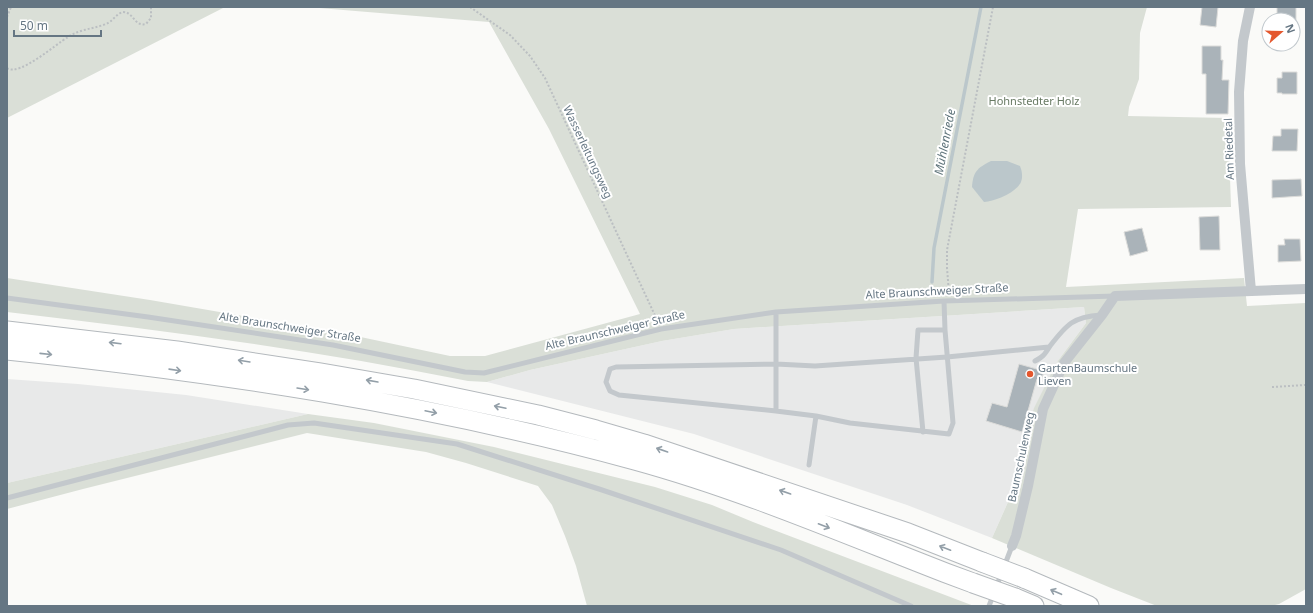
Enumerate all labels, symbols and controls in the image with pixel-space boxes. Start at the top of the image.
scale bar [14,12,101,38]
north arrow [1261,12,1301,52]
text: 50 m [20,17,48,34]
text: N [1282,22,1299,35]
park label: Hohnstedter Holz [988,93,1080,108]
street label: Wasserleitungsweg [560,103,617,201]
water label: Mühlenriede [930,107,959,176]
street label: Am Riedetal [1220,118,1237,180]
street label: Alte Braunschweiger Straße [865,279,1009,302]
street label: Alte Braunschweiger Straße [543,306,686,353]
street label: Alte Braunschweiger Straße [218,308,362,345]
one-way arrow [109,339,122,347]
one-way arrow [39,350,52,358]
one-way arrow [238,357,251,365]
place label: GartenBaumschule Lieven [1038,360,1137,388]
one-way arrow [168,366,181,374]
marker: GartenBaumschule Lieven [1025,369,1035,379]
one-way arrow [366,377,379,385]
one-way arrow [296,386,309,394]
one-way arrow [494,402,507,410]
one-way arrow [425,408,438,416]
street label: Baumschulenweg [1004,410,1037,503]
one-way arrow [657,446,669,454]
one-way arrow [779,488,792,495]
one-way arrow [818,523,830,531]
one-way arrow [940,543,952,551]
one-way arrow [1051,588,1063,595]

